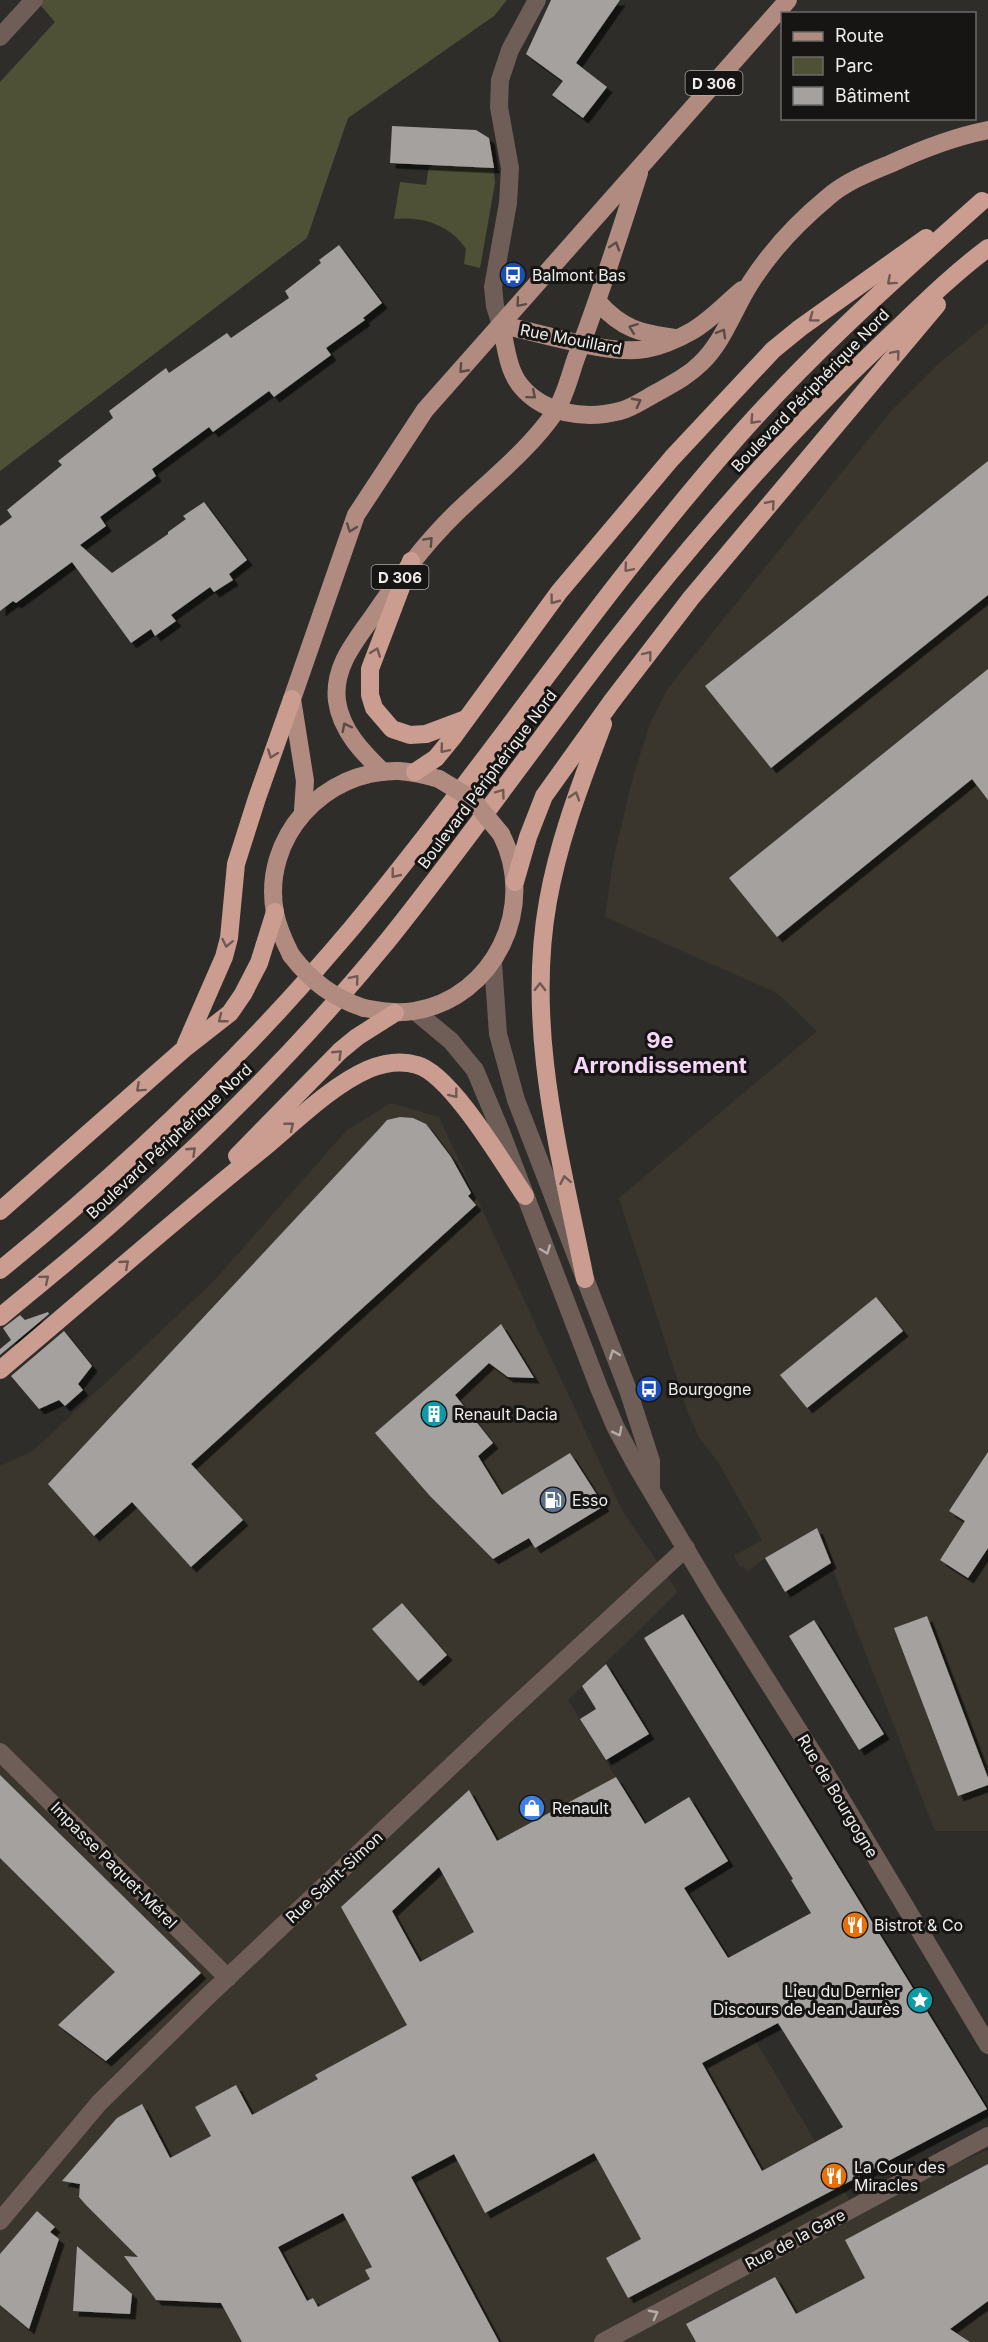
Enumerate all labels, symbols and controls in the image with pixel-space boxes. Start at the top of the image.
legend [781,12,976,120]
text: Route [835,25,884,46]
text: Parc [835,55,873,76]
road number: D 306 [686,71,742,95]
text: Bâtiment [835,85,910,106]
one-way arrow [608,241,620,252]
bus stop icon: Balmont Bas [498,260,528,290]
place label: Balmont Bas [532,265,626,285]
one-way arrow [887,274,898,285]
one-way arrow [517,296,528,307]
street label: Boulevard Périphérique Nord [727,304,893,476]
one-way arrow [809,311,820,322]
street label: Rue Mouillard [518,319,624,359]
one-way arrow [629,323,640,335]
one-way arrow [715,329,726,340]
one-way arrow [889,350,900,361]
one-way arrow [459,362,470,373]
one-way arrow [525,388,536,399]
one-way arrow [631,398,642,410]
one-way arrow [750,413,761,424]
one-way arrow [764,500,775,511]
one-way arrow [346,522,359,533]
one-way arrow [422,538,433,548]
one-way arrow [624,561,635,572]
road number: D 306 [372,565,428,589]
one-way arrow [550,593,561,604]
one-way arrow [369,647,382,658]
one-way arrow [640,650,651,661]
street label: Boulevard Périphérique Nord [413,686,561,872]
one-way arrow [342,722,354,733]
one-way arrow [440,742,451,753]
one-way arrow [267,748,280,759]
one-way arrow [494,789,505,800]
one-way arrow [568,791,580,802]
one-way arrow [391,867,402,878]
one-way arrow [221,938,234,948]
one-way arrow [347,975,358,986]
one-way arrow [534,983,546,992]
one-way arrow [218,1011,229,1022]
district label: 9e Arrondissement [573,1027,747,1078]
one-way arrow [330,1050,341,1061]
street label: Boulevard Périphérique Nord [82,1059,256,1223]
one-way arrow [136,1081,147,1092]
one-way arrow [447,1087,458,1098]
one-way arrow [283,1122,294,1133]
one-way arrow [185,1147,195,1158]
one-way arrow [560,1175,573,1185]
one-way arrow [539,1244,551,1255]
one-way arrow [118,1260,129,1271]
one-way arrow [38,1276,49,1287]
one-way arrow [609,1349,621,1360]
bus stop icon: Bourgogne [634,1374,664,1404]
place label: Bourgogne [668,1379,751,1399]
building icon: Renault Dacia [419,1399,449,1429]
place label: Renault Dacia [454,1404,558,1424]
one-way arrow [611,1425,622,1436]
fuel station icon: Esso [538,1485,568,1515]
place label: Esso [572,1490,608,1510]
street label: Rue de Bourgogne [793,1731,883,1861]
shop icon: Renault [517,1793,547,1823]
street label: Impasse Paquet-Mérel [47,1798,181,1932]
place label: Renault [552,1798,609,1818]
street label: Rue Saint-Simon [281,1827,387,1927]
restaurant icon: Bistrot & Co [840,1910,870,1940]
place label: Bistrot & Co [874,1915,963,1935]
place label: Lieu du Dernier Discours de Jean Jaurès [713,1981,900,2019]
place icon: Lieu du Dernier Discours de Jean Jaurès [905,1985,935,2015]
place label: La Cour des Miracles [854,2157,945,2195]
restaurant icon: La Cour des Miracles [819,2161,849,2191]
street label: Rue de la Gare [741,2204,849,2274]
one-way arrow [648,2310,659,2322]

